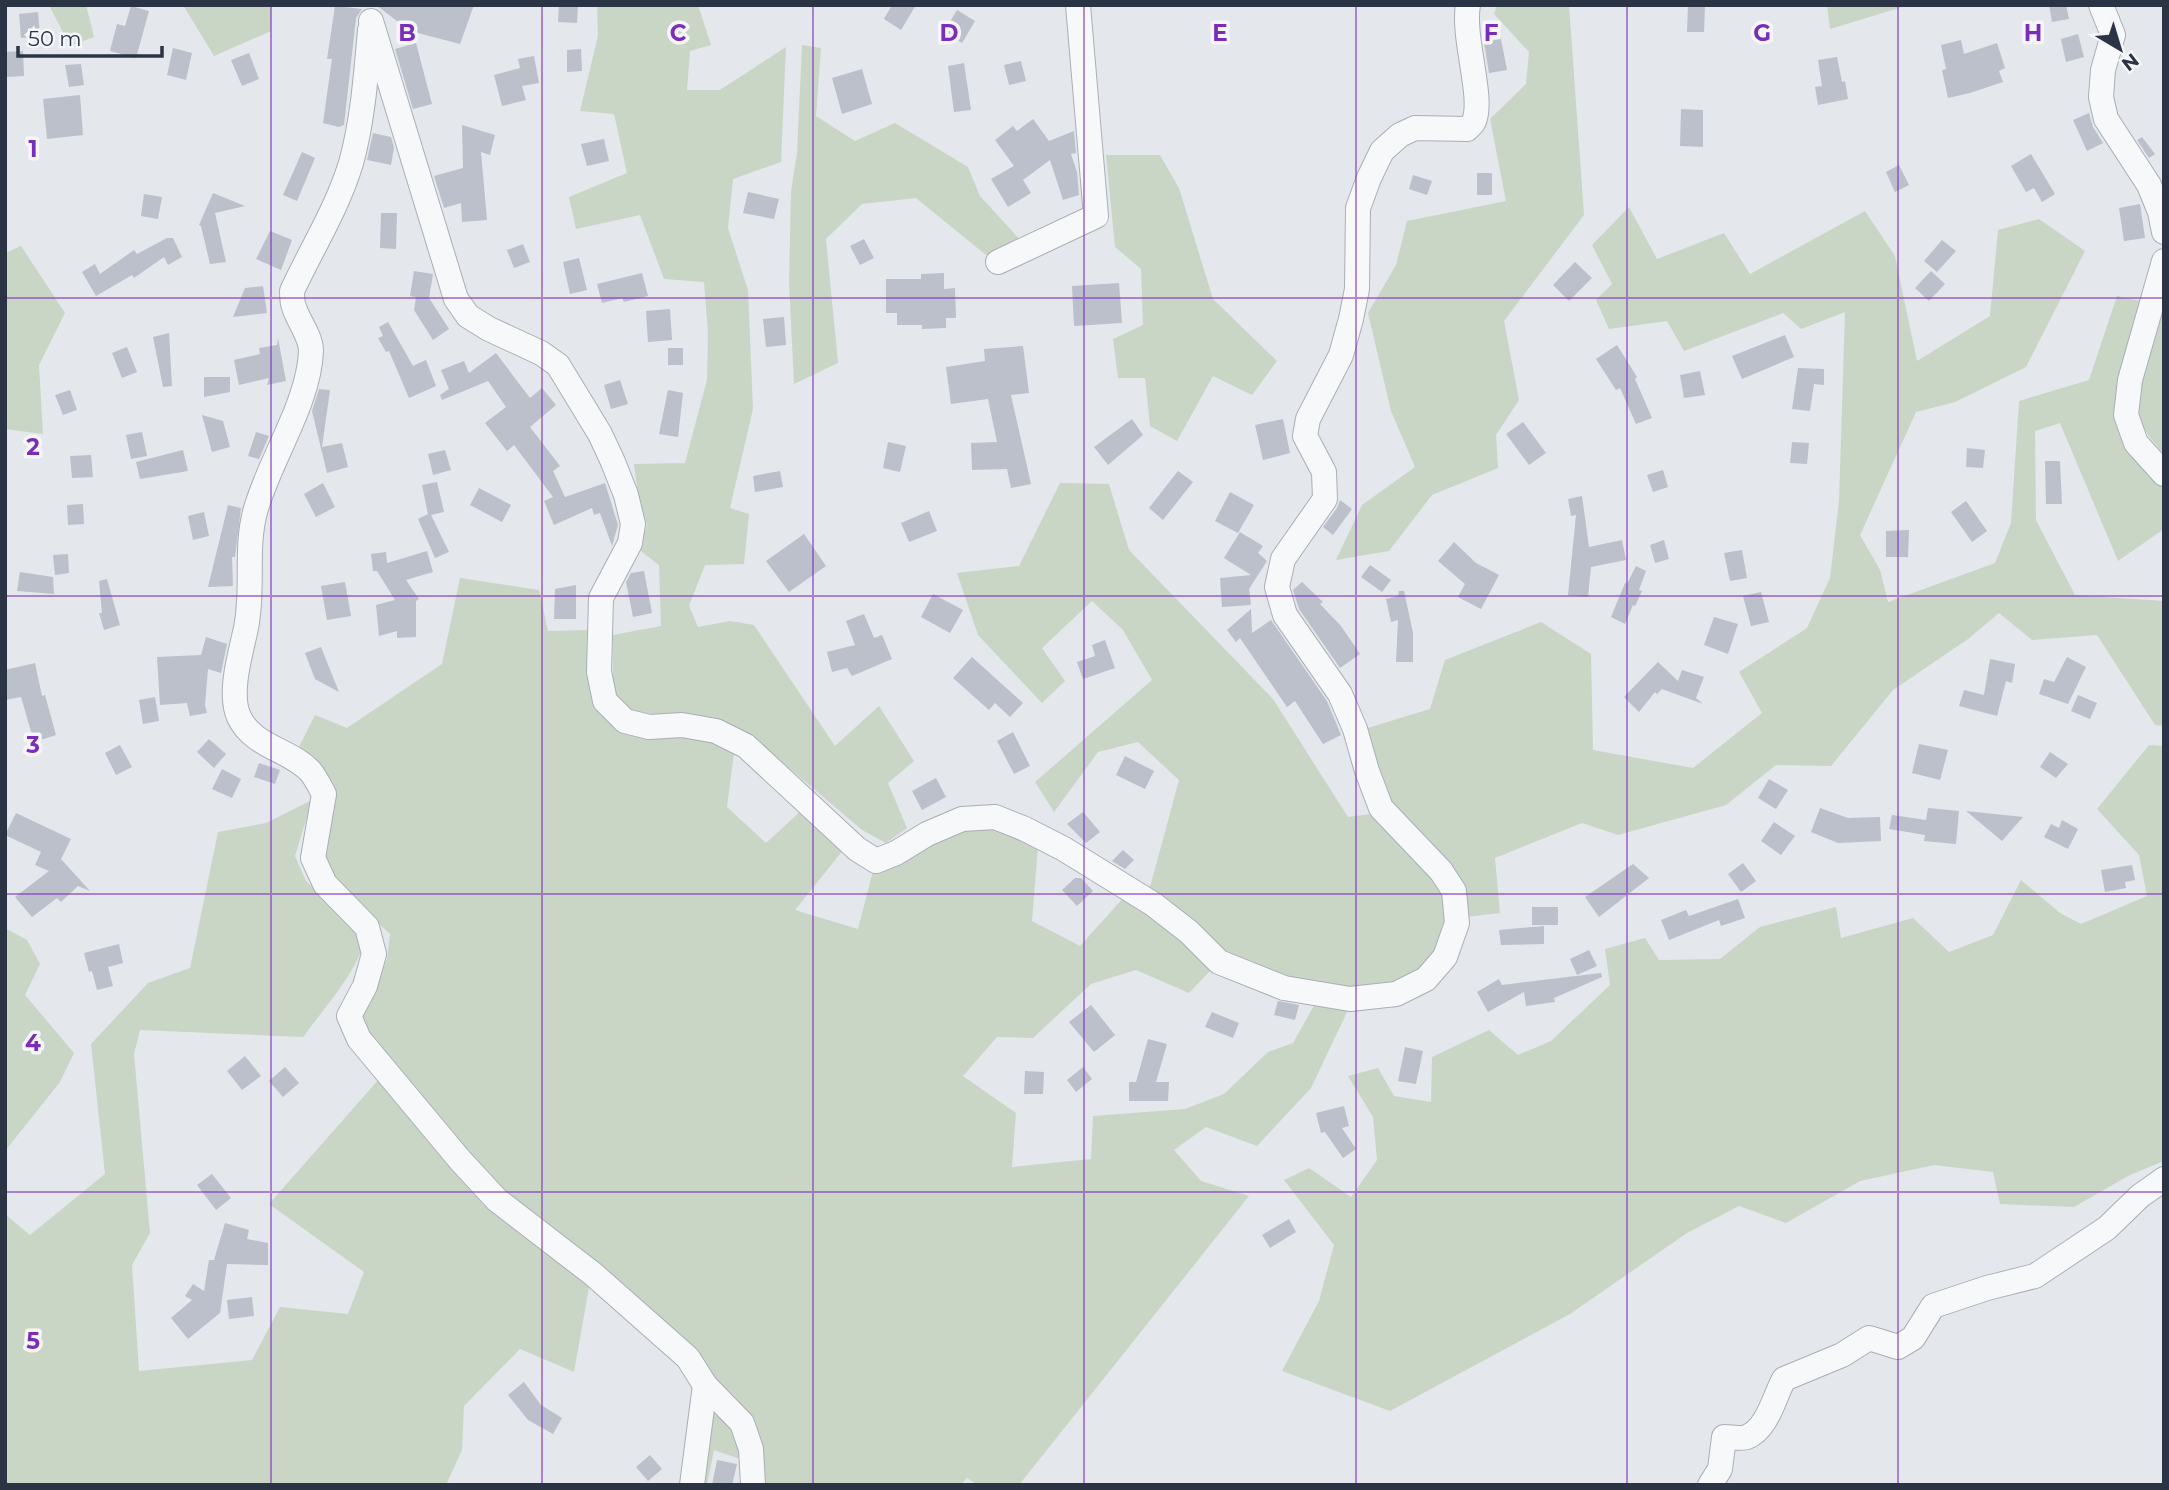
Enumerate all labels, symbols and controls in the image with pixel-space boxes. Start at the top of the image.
scale bar [18,14,161,58]
north arrow [2085,14,2155,84]
text: B [398,19,416,47]
text: C [670,19,687,47]
text: D [940,19,959,47]
text: E [1212,19,1228,47]
text: F [1484,19,1499,47]
text: G [1753,19,1771,47]
text: H [2024,19,2042,47]
text: 50 m [28,26,82,51]
text: N [2117,48,2143,76]
text: 1 [28,135,38,163]
text: 2 [26,433,40,461]
text: 3 [25,731,40,759]
text: 4 [25,1029,41,1057]
text: 5 [26,1327,40,1355]

